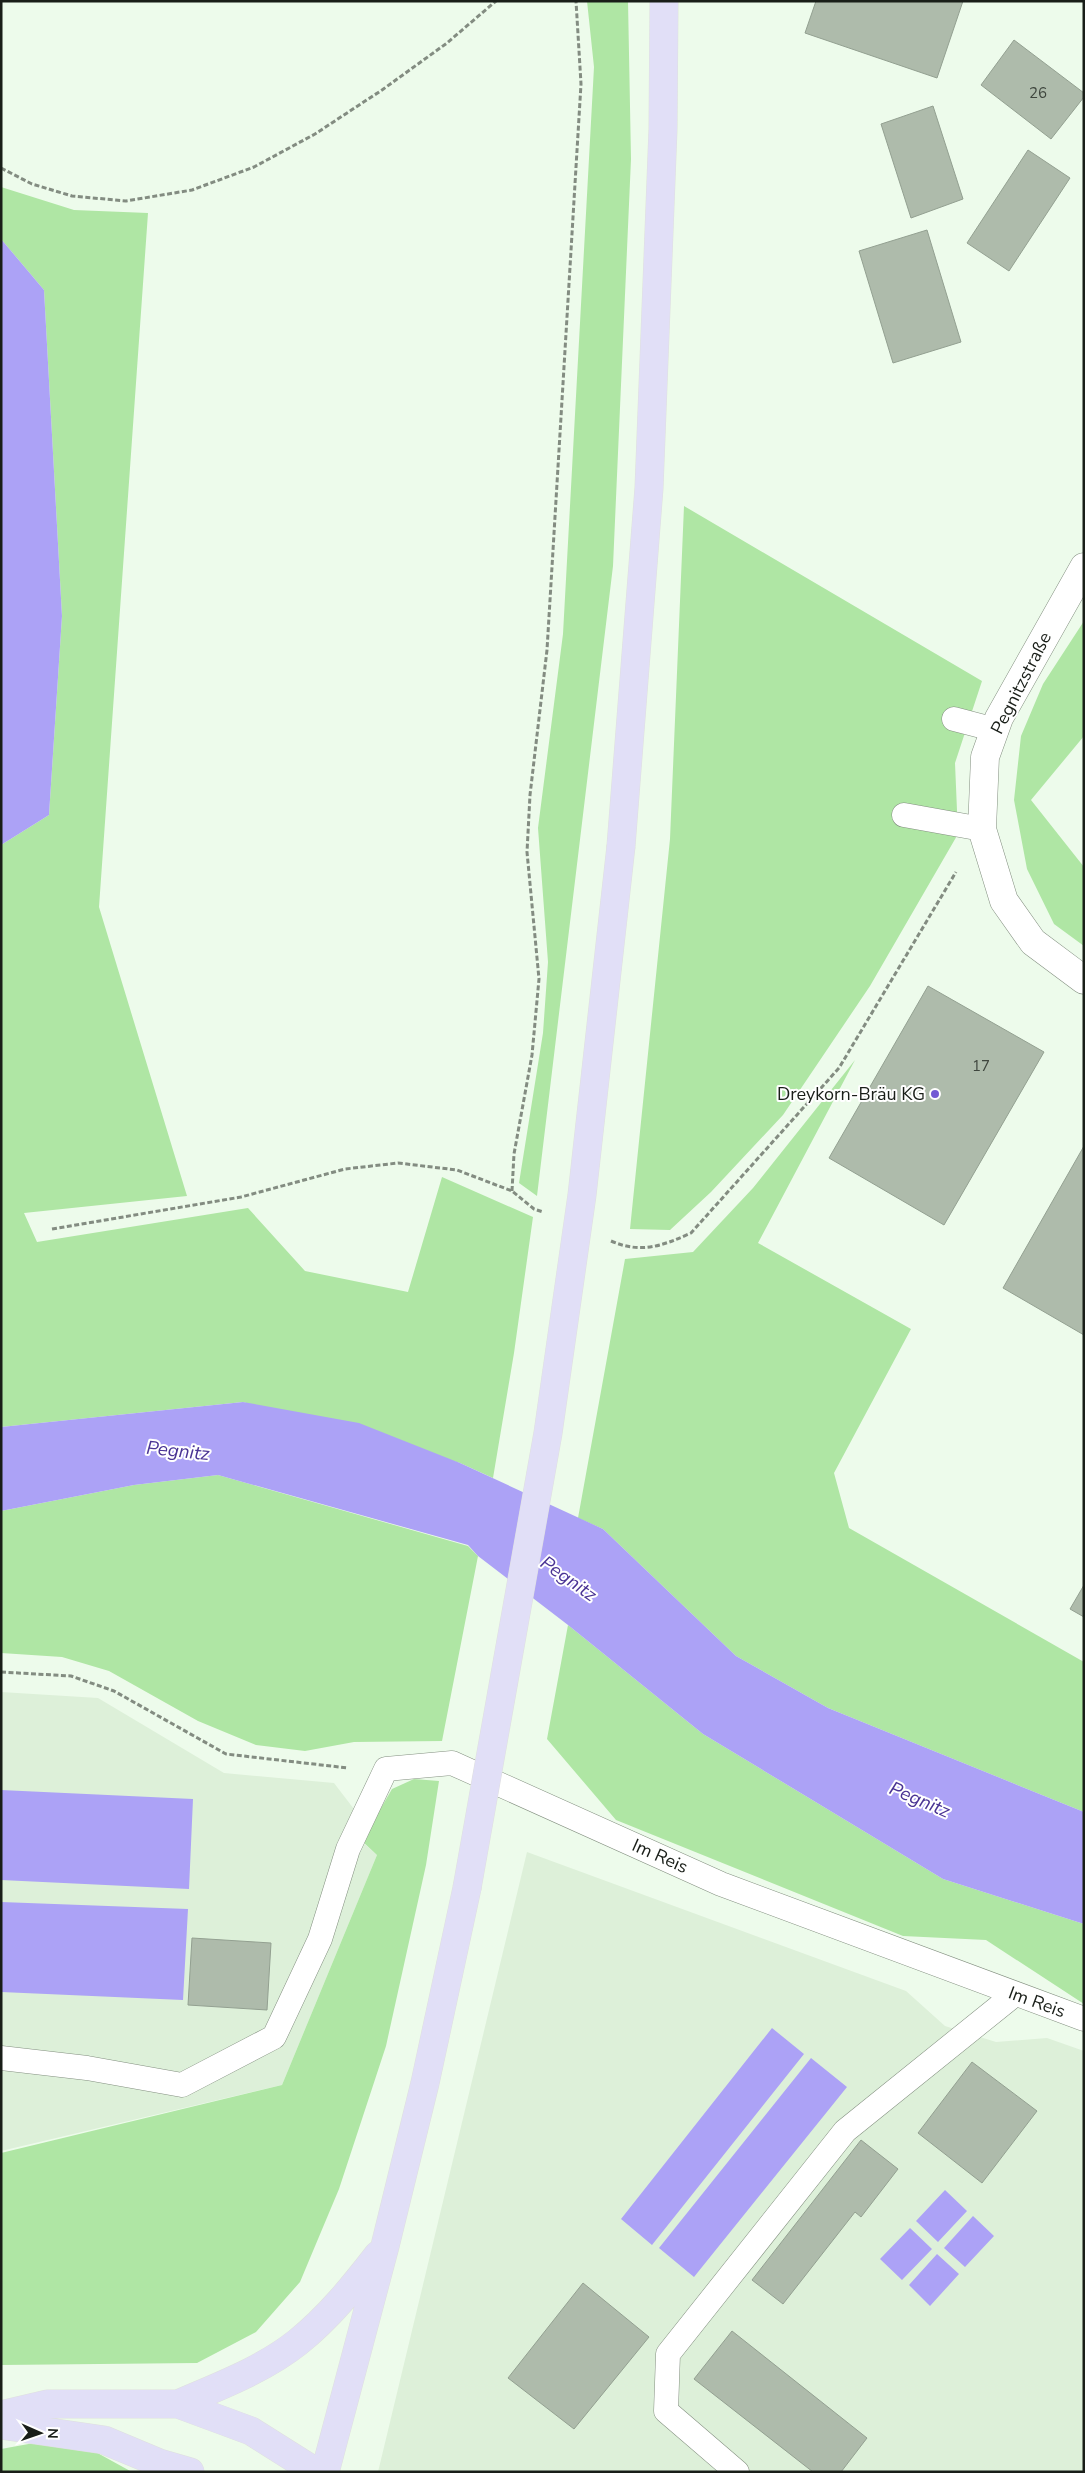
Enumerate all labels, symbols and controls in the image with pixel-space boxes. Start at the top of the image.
house number: 26 [1029,83,1047,103]
street label: Pegnitzstraße [985,628,1057,738]
house number: 17 [972,1056,990,1076]
place label: Dreykorn-Bräu KG [777,1082,925,1106]
marker: Dreykorn-Bräu KG [929,1088,941,1100]
water label: Pegnitz [145,1435,211,1467]
water label: Pegnitz [535,1550,602,1608]
water label: Pegnitz [885,1776,954,1824]
street label: Im Reis [628,1833,692,1879]
street label: Im Reis [1005,1981,1069,2023]
north arrow [15,2408,65,2458]
text: N [43,2428,62,2439]

